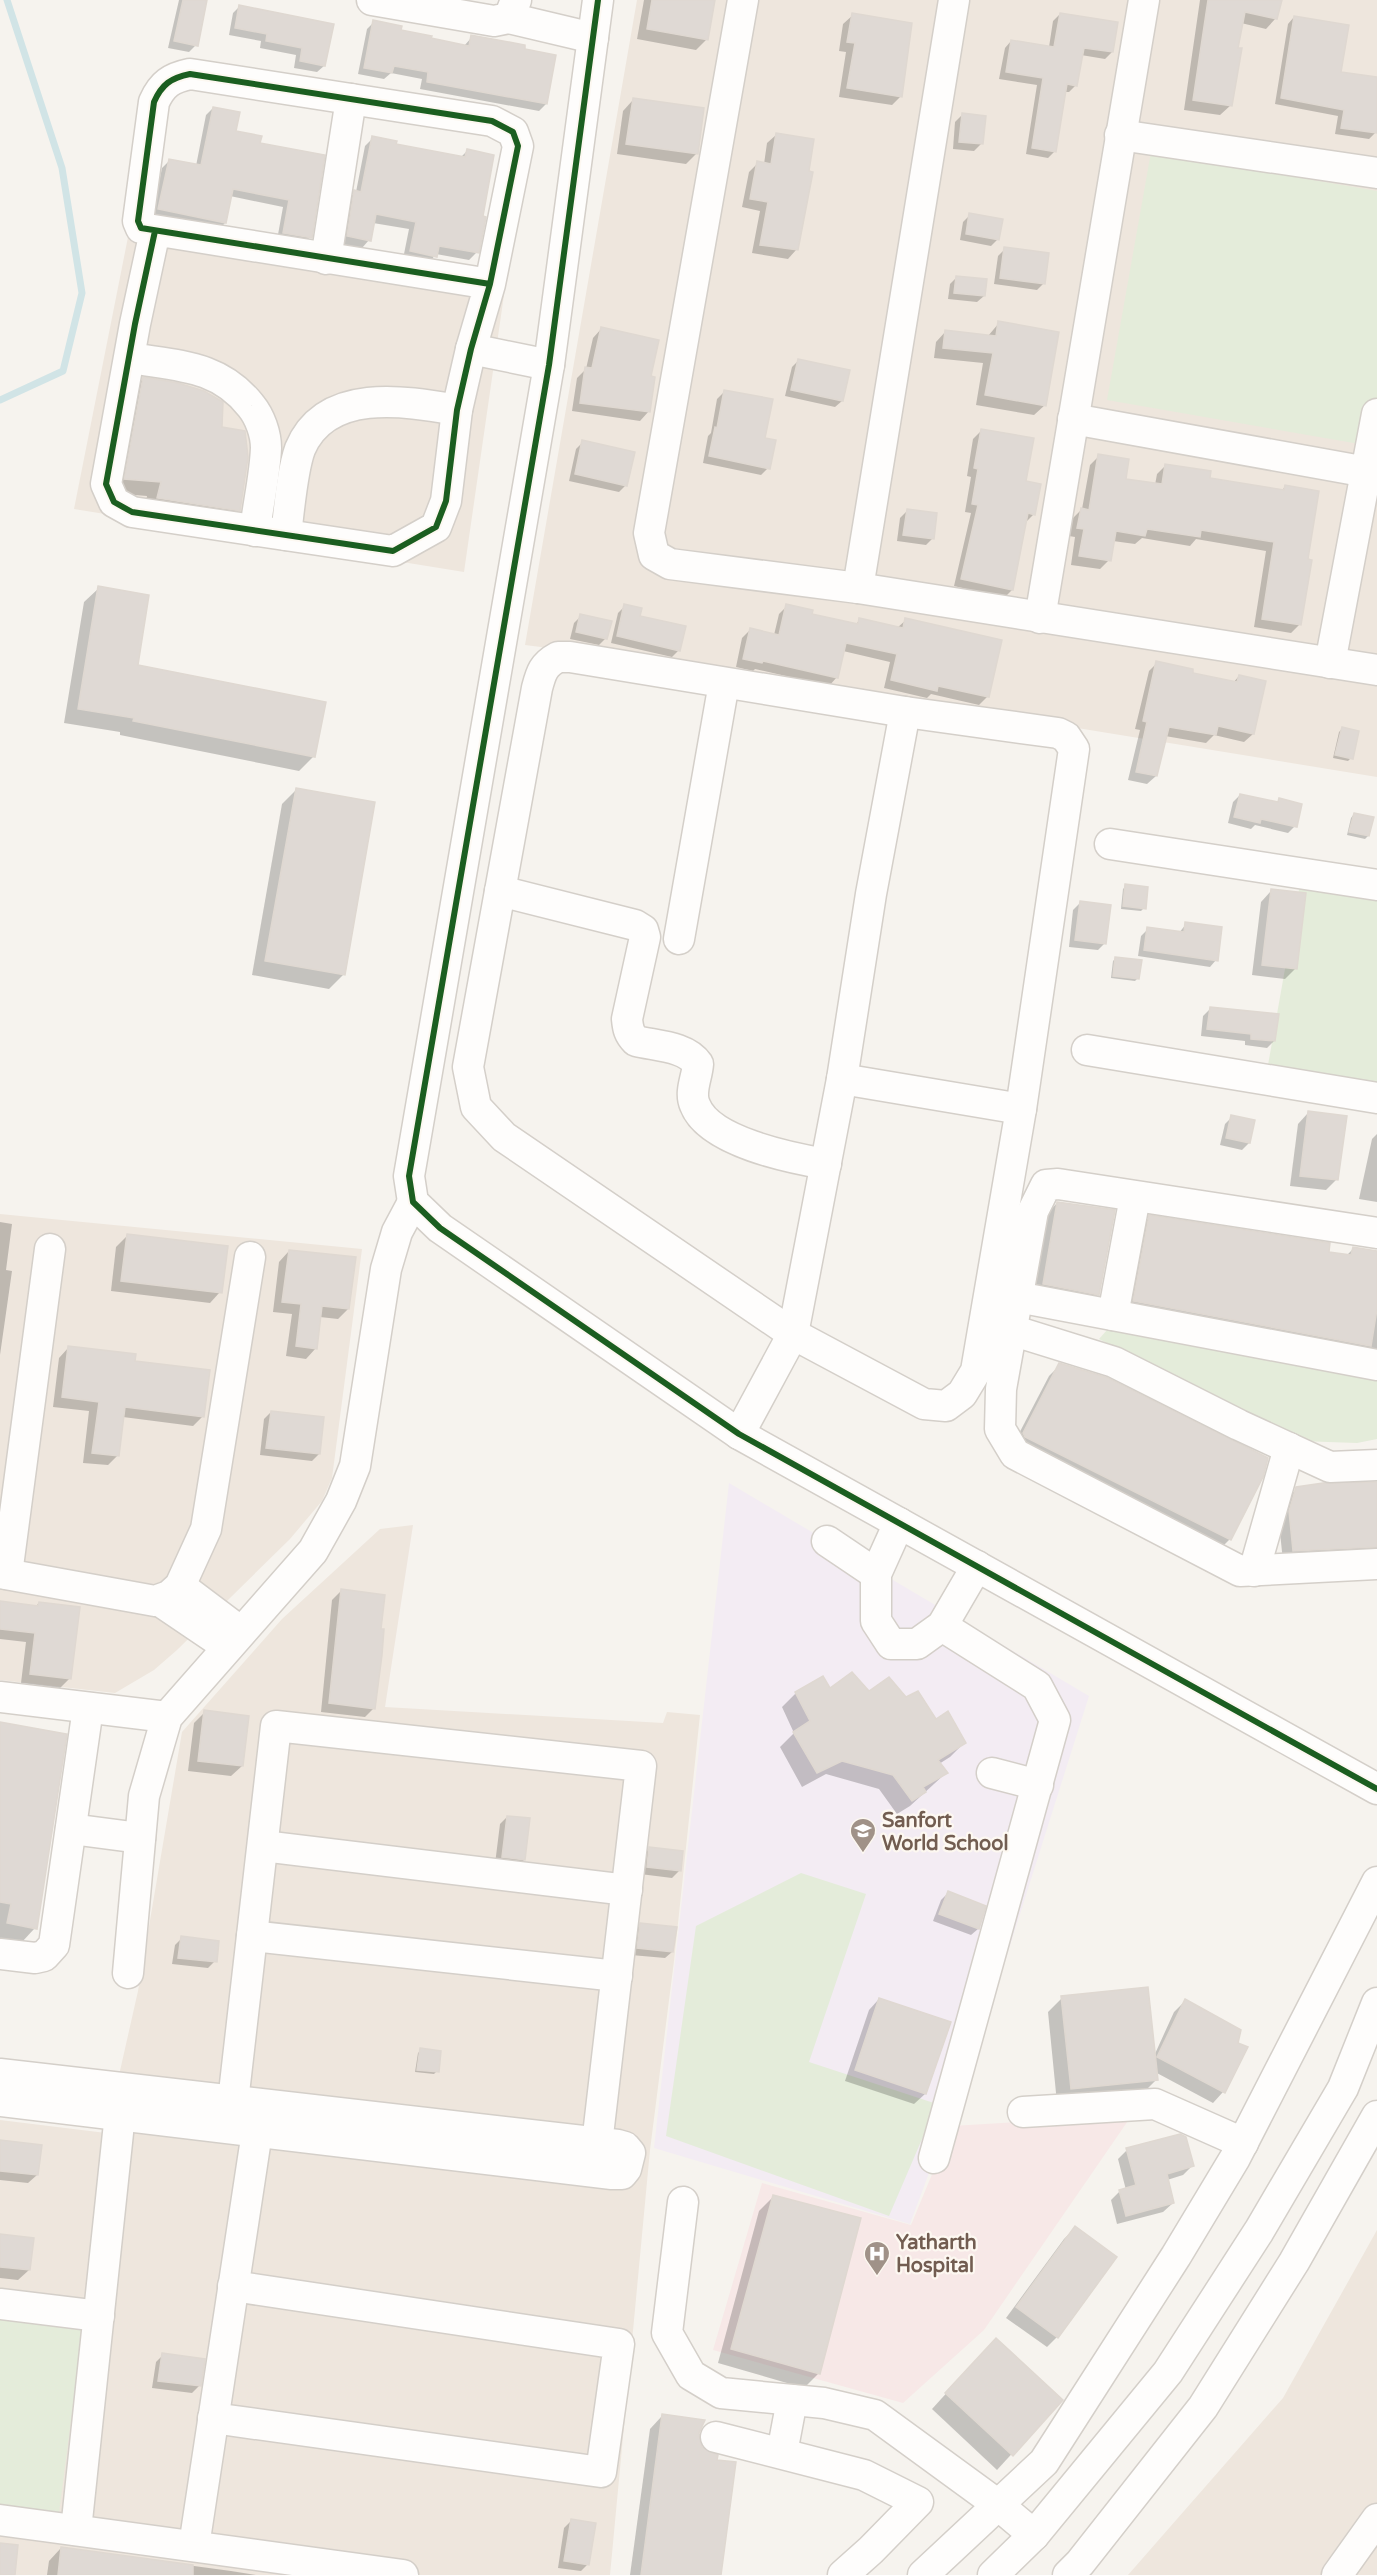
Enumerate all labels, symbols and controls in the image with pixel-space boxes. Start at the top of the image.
place label: Sanfort World School [882,1809,1008,1856]
school or university icon: Sanfort World School [848,1816,878,1854]
place label: Yatharth Hospital [896,2231,977,2278]
hospital icon: Yatharth Hospital [862,2239,892,2277]

